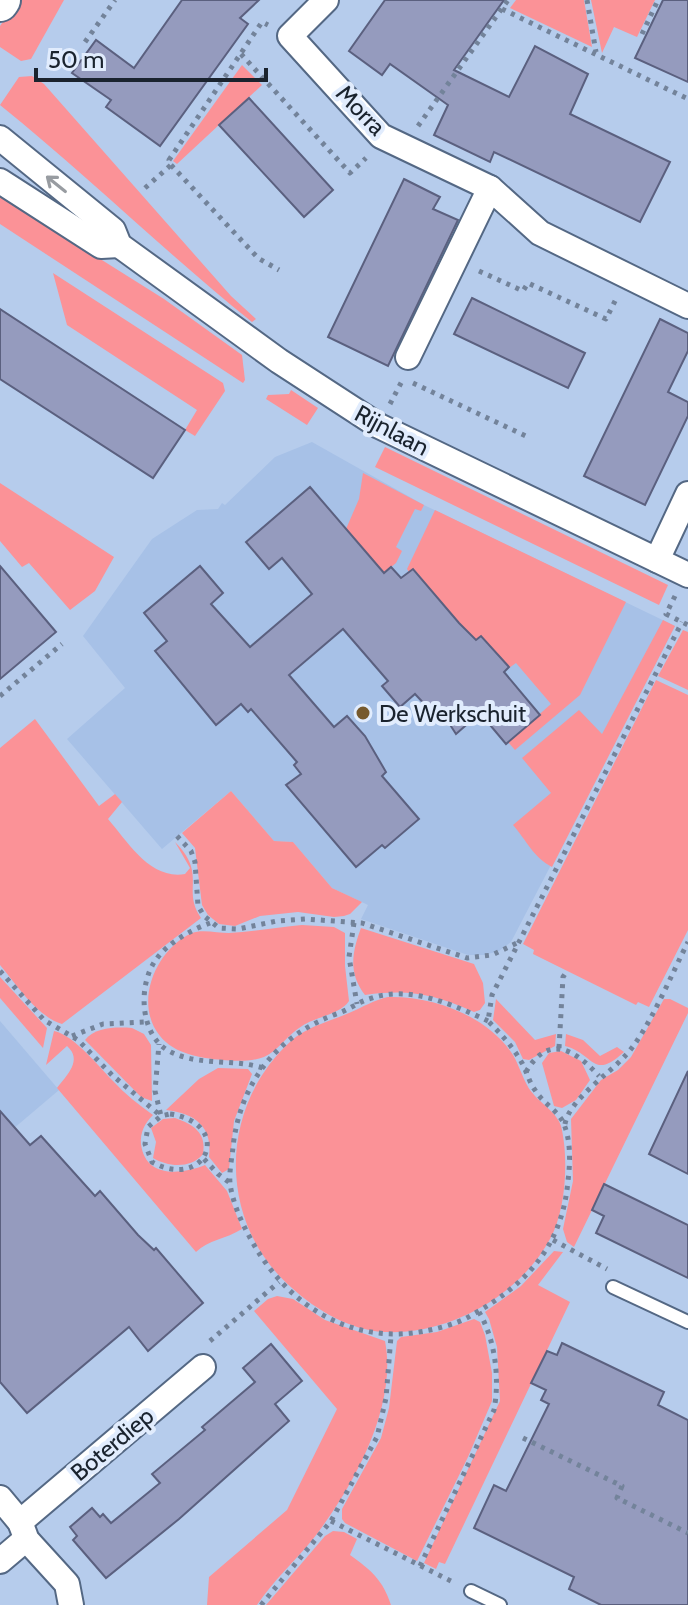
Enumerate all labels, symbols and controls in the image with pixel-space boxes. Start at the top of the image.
scale bar [36,32,266,82]
text: 50 m [48,45,104,74]
street label: Morra [330,79,392,142]
one-way arrow [46,176,67,193]
street label: Rijnlaan [350,398,434,462]
place label: De Werkschuit [379,699,526,728]
marker: De Werkschuit [354,704,372,722]
street label: Boterdiep [65,1401,159,1487]

